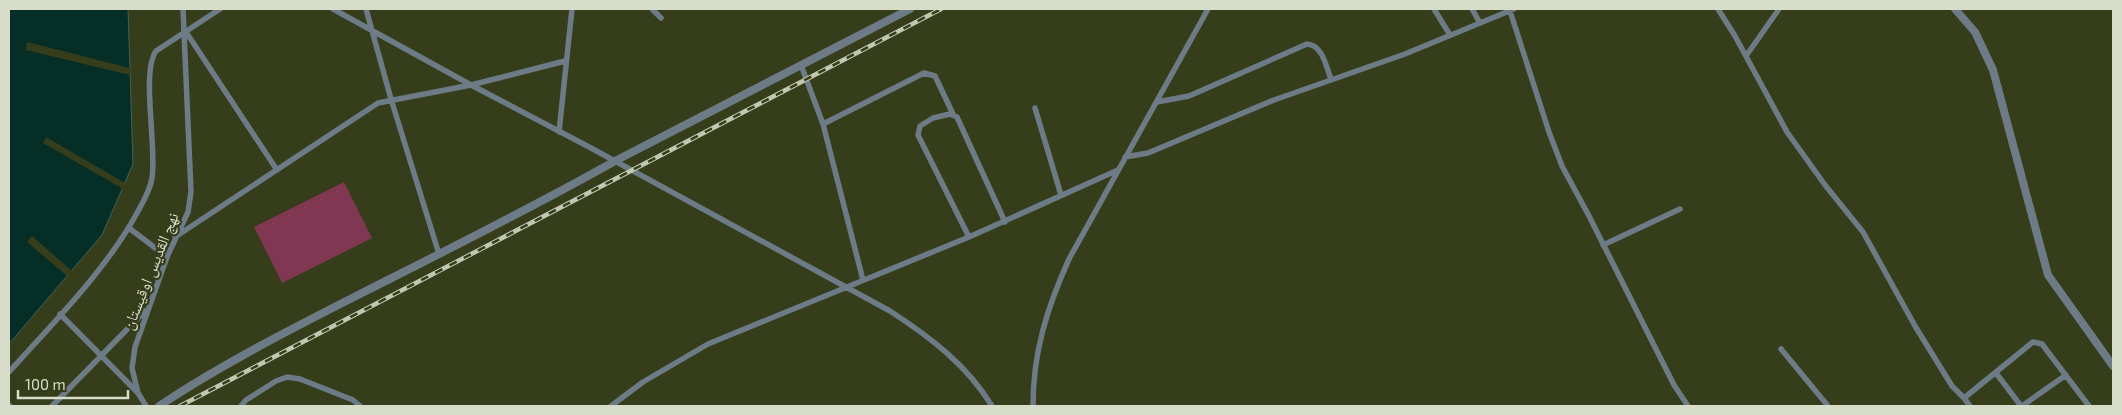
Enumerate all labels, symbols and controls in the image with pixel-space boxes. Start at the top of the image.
street label: نهج القديس اوقيستان [117,209,184,333]
scale bar [18,368,128,400]
text: 100 m [25,375,66,393]

